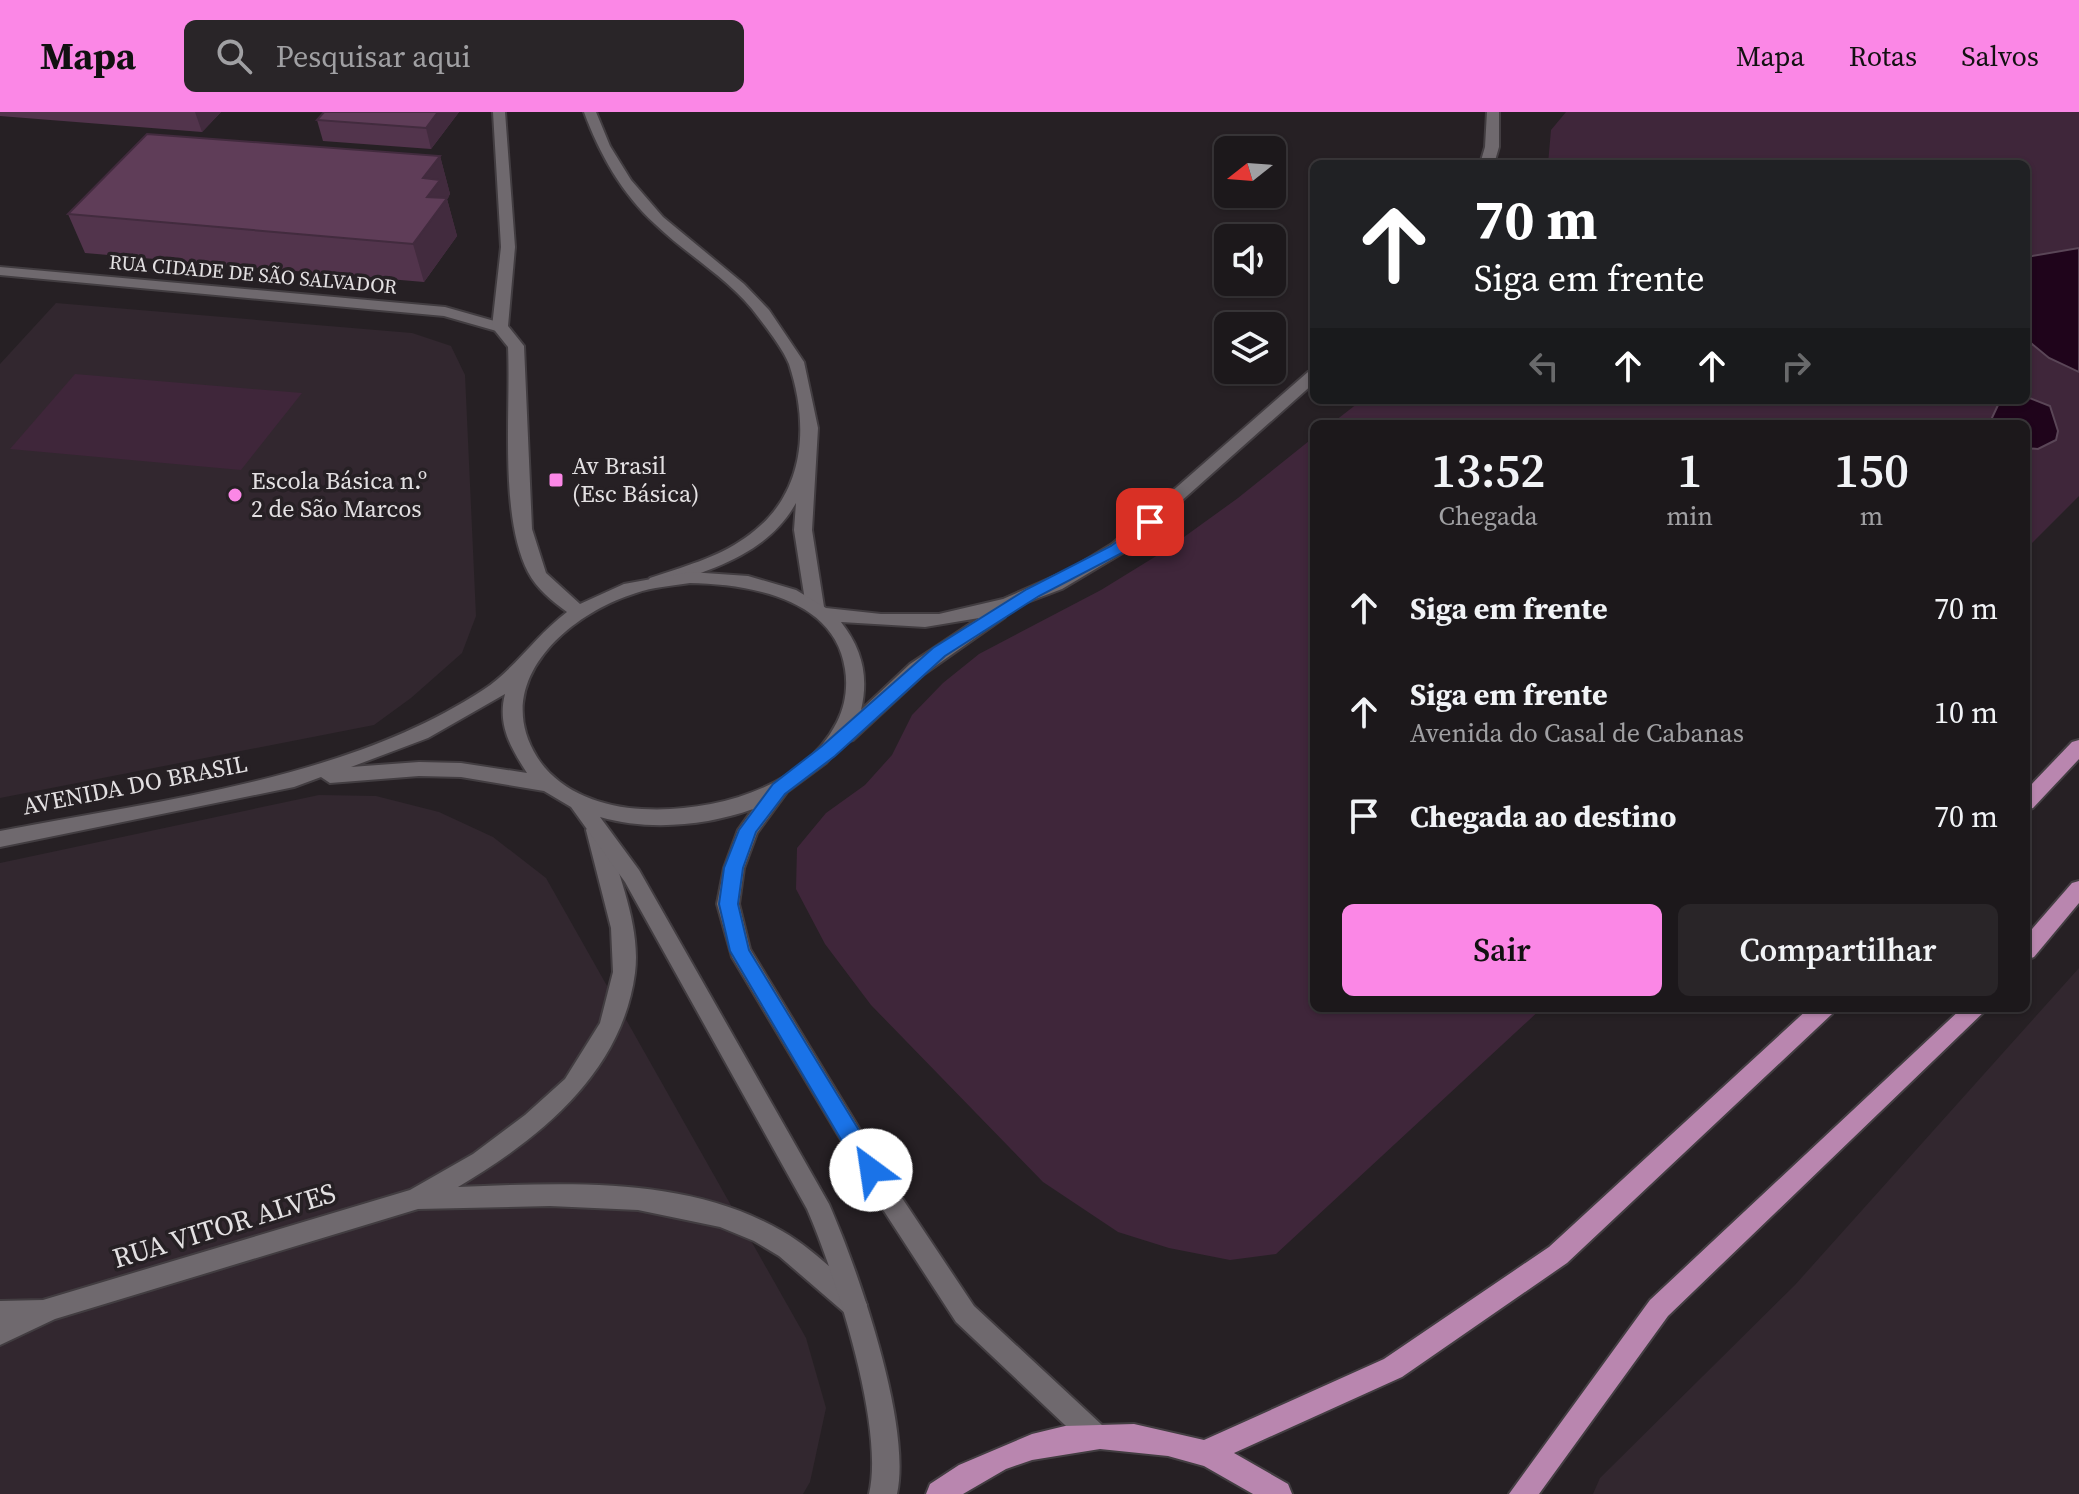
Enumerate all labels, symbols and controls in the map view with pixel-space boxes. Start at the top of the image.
search box [184,20,744,92]
text: Mapa [40,30,136,82]
icon: search [212,34,256,78]
text: Pesquisar aqui [276,36,471,77]
text: Mapa [1736,37,1805,75]
text: Rotas [1849,37,1917,75]
text: Salvos [1961,37,2039,75]
north arrow [1214,136,1286,208]
map controls [1214,136,1286,384]
text: 70 m [1474,181,1597,258]
icon: ahead [1342,192,1446,296]
button: sound [1214,224,1286,296]
street label: RUA CIDADE DE SÃO SALVADOR [108,247,398,301]
text: Siga em frente [1474,254,1705,303]
button: layers [1214,312,1286,384]
icon: left [1522,344,1566,388]
icon: ahead [1606,344,1650,388]
icon: ahead [1690,344,1734,388]
icon: right [1774,344,1818,388]
text: 13:52 [1431,437,1545,503]
text: 1 [1677,437,1702,503]
text: 150 [1834,437,1909,503]
place label: Av Brasil (Esc Básica) [572,449,699,510]
place label: Escola Básica n.º 2 de São Marcos [251,464,427,525]
marker: Av Brasil (Esc Básica) [547,471,565,489]
marker: Escola Básica n.º 2 de São Marcos [226,486,244,504]
pin [1116,488,1184,556]
text: Chegada [1438,498,1538,534]
text: min [1666,498,1713,534]
text: m [1860,498,1883,534]
icon: arrive [1128,500,1172,544]
icon: ahead [1342,586,1386,630]
text: Siga em frente [1410,588,1608,629]
text: 70 m [1934,588,1998,629]
text: Siga em frente [1410,674,1608,715]
icon: ahead [1342,690,1386,734]
text: 10 m [1934,692,1998,733]
text: Avenida do Casal de Cabanas [1410,715,1744,751]
street label: AVENIDA DO BRASIL [20,747,250,823]
icon: arrive [1342,794,1386,838]
text: Chegada ao destino [1410,796,1676,837]
text: 70 m [1934,796,1998,837]
button: Sair [1342,904,1662,996]
button: Compartilhar [1678,904,1998,996]
position arrow [829,1128,913,1212]
street label: RUA VITOR ALVES [108,1173,340,1277]

